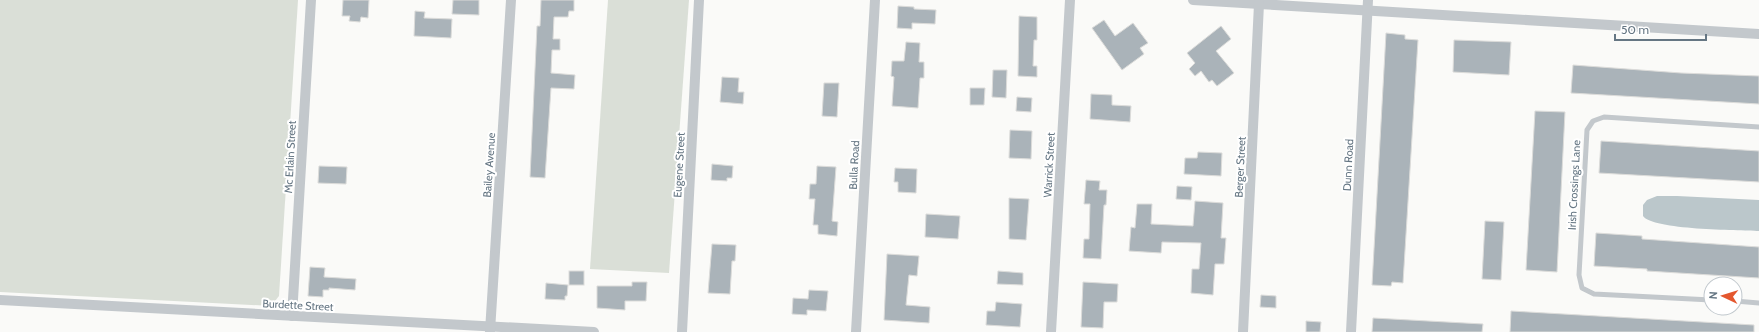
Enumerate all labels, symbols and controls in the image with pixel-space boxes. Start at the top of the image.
scale bar [1615,16,1706,42]
text: 50 m [1621,22,1649,37]
street label: Mc Erlain Street [281,120,299,194]
street label: Bailey Avenue [480,132,498,198]
street label: Eugene Street [670,132,688,198]
street label: Warrick Street [1040,132,1058,198]
street label: Berger Street [1231,136,1249,198]
street label: Dunn Road [1340,139,1356,191]
street label: Irish Crossings Lane [1565,139,1583,230]
street label: Bulla Road [846,140,862,190]
north arrow [1703,276,1743,316]
text: N [1706,291,1720,300]
street label: Burdette Street [262,296,334,314]

